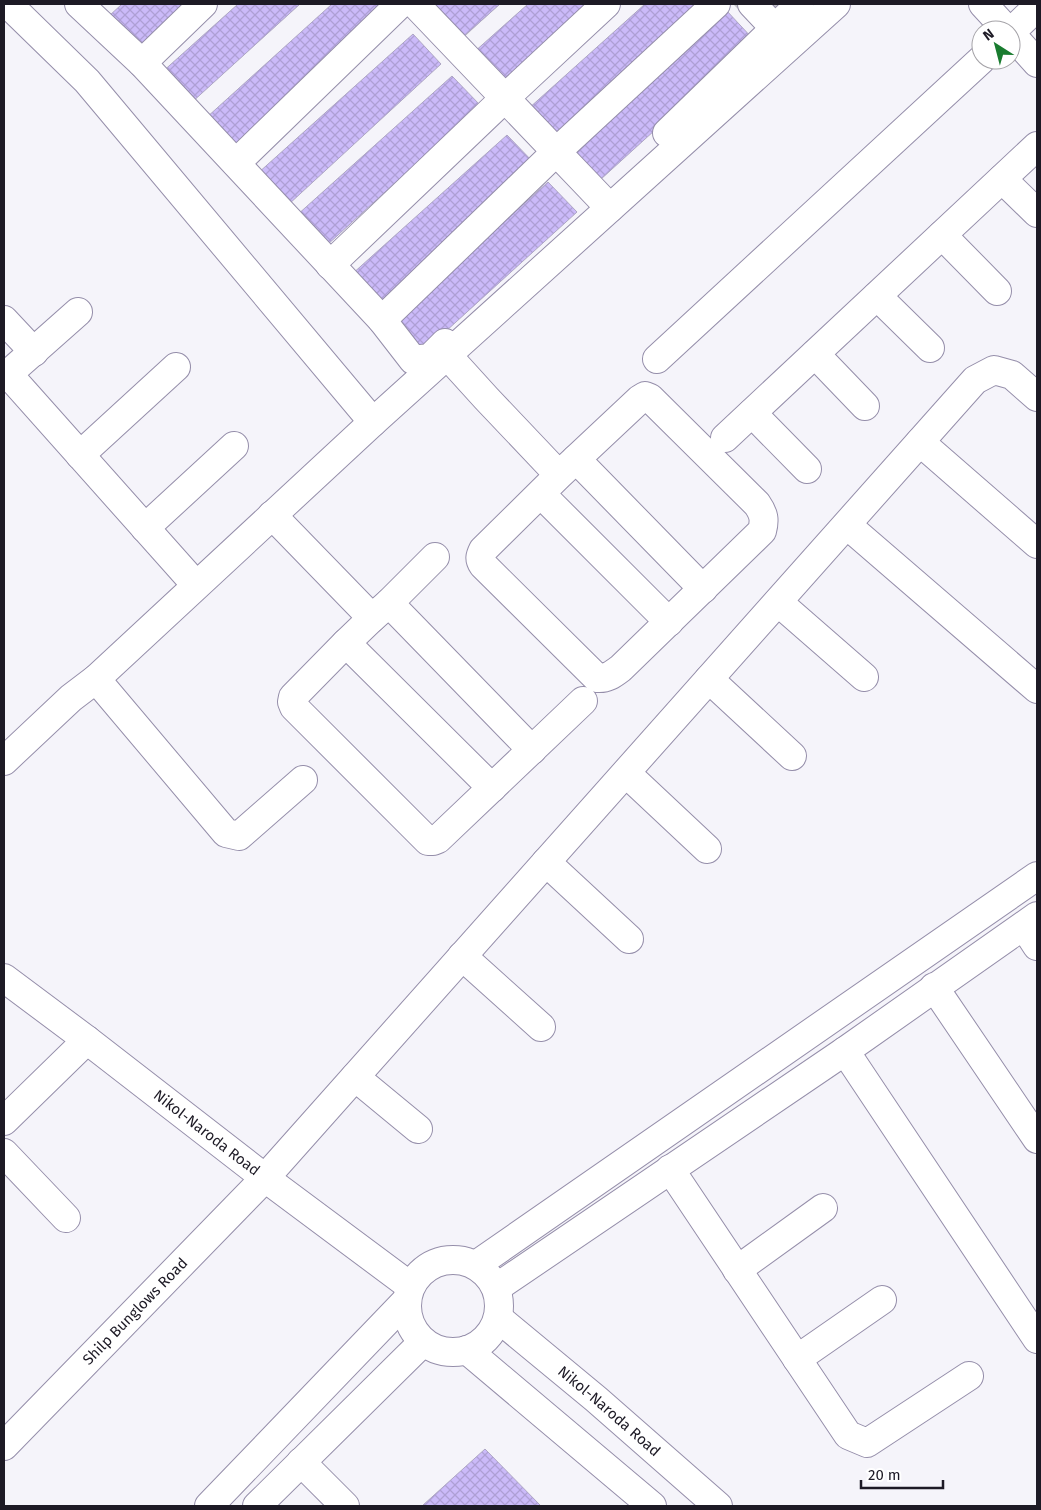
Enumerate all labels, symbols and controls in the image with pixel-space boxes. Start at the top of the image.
north arrow [971,20,1021,70]
text: N [980,25,997,44]
street label: Nikol-Naroda Road [150,1086,263,1180]
street label: Shilp Bunglows Road [79,1254,191,1369]
street label: Nikol-Naroda Road [554,1362,664,1460]
scale bar [861,1458,944,1490]
text: 20 m [868,1466,901,1484]

